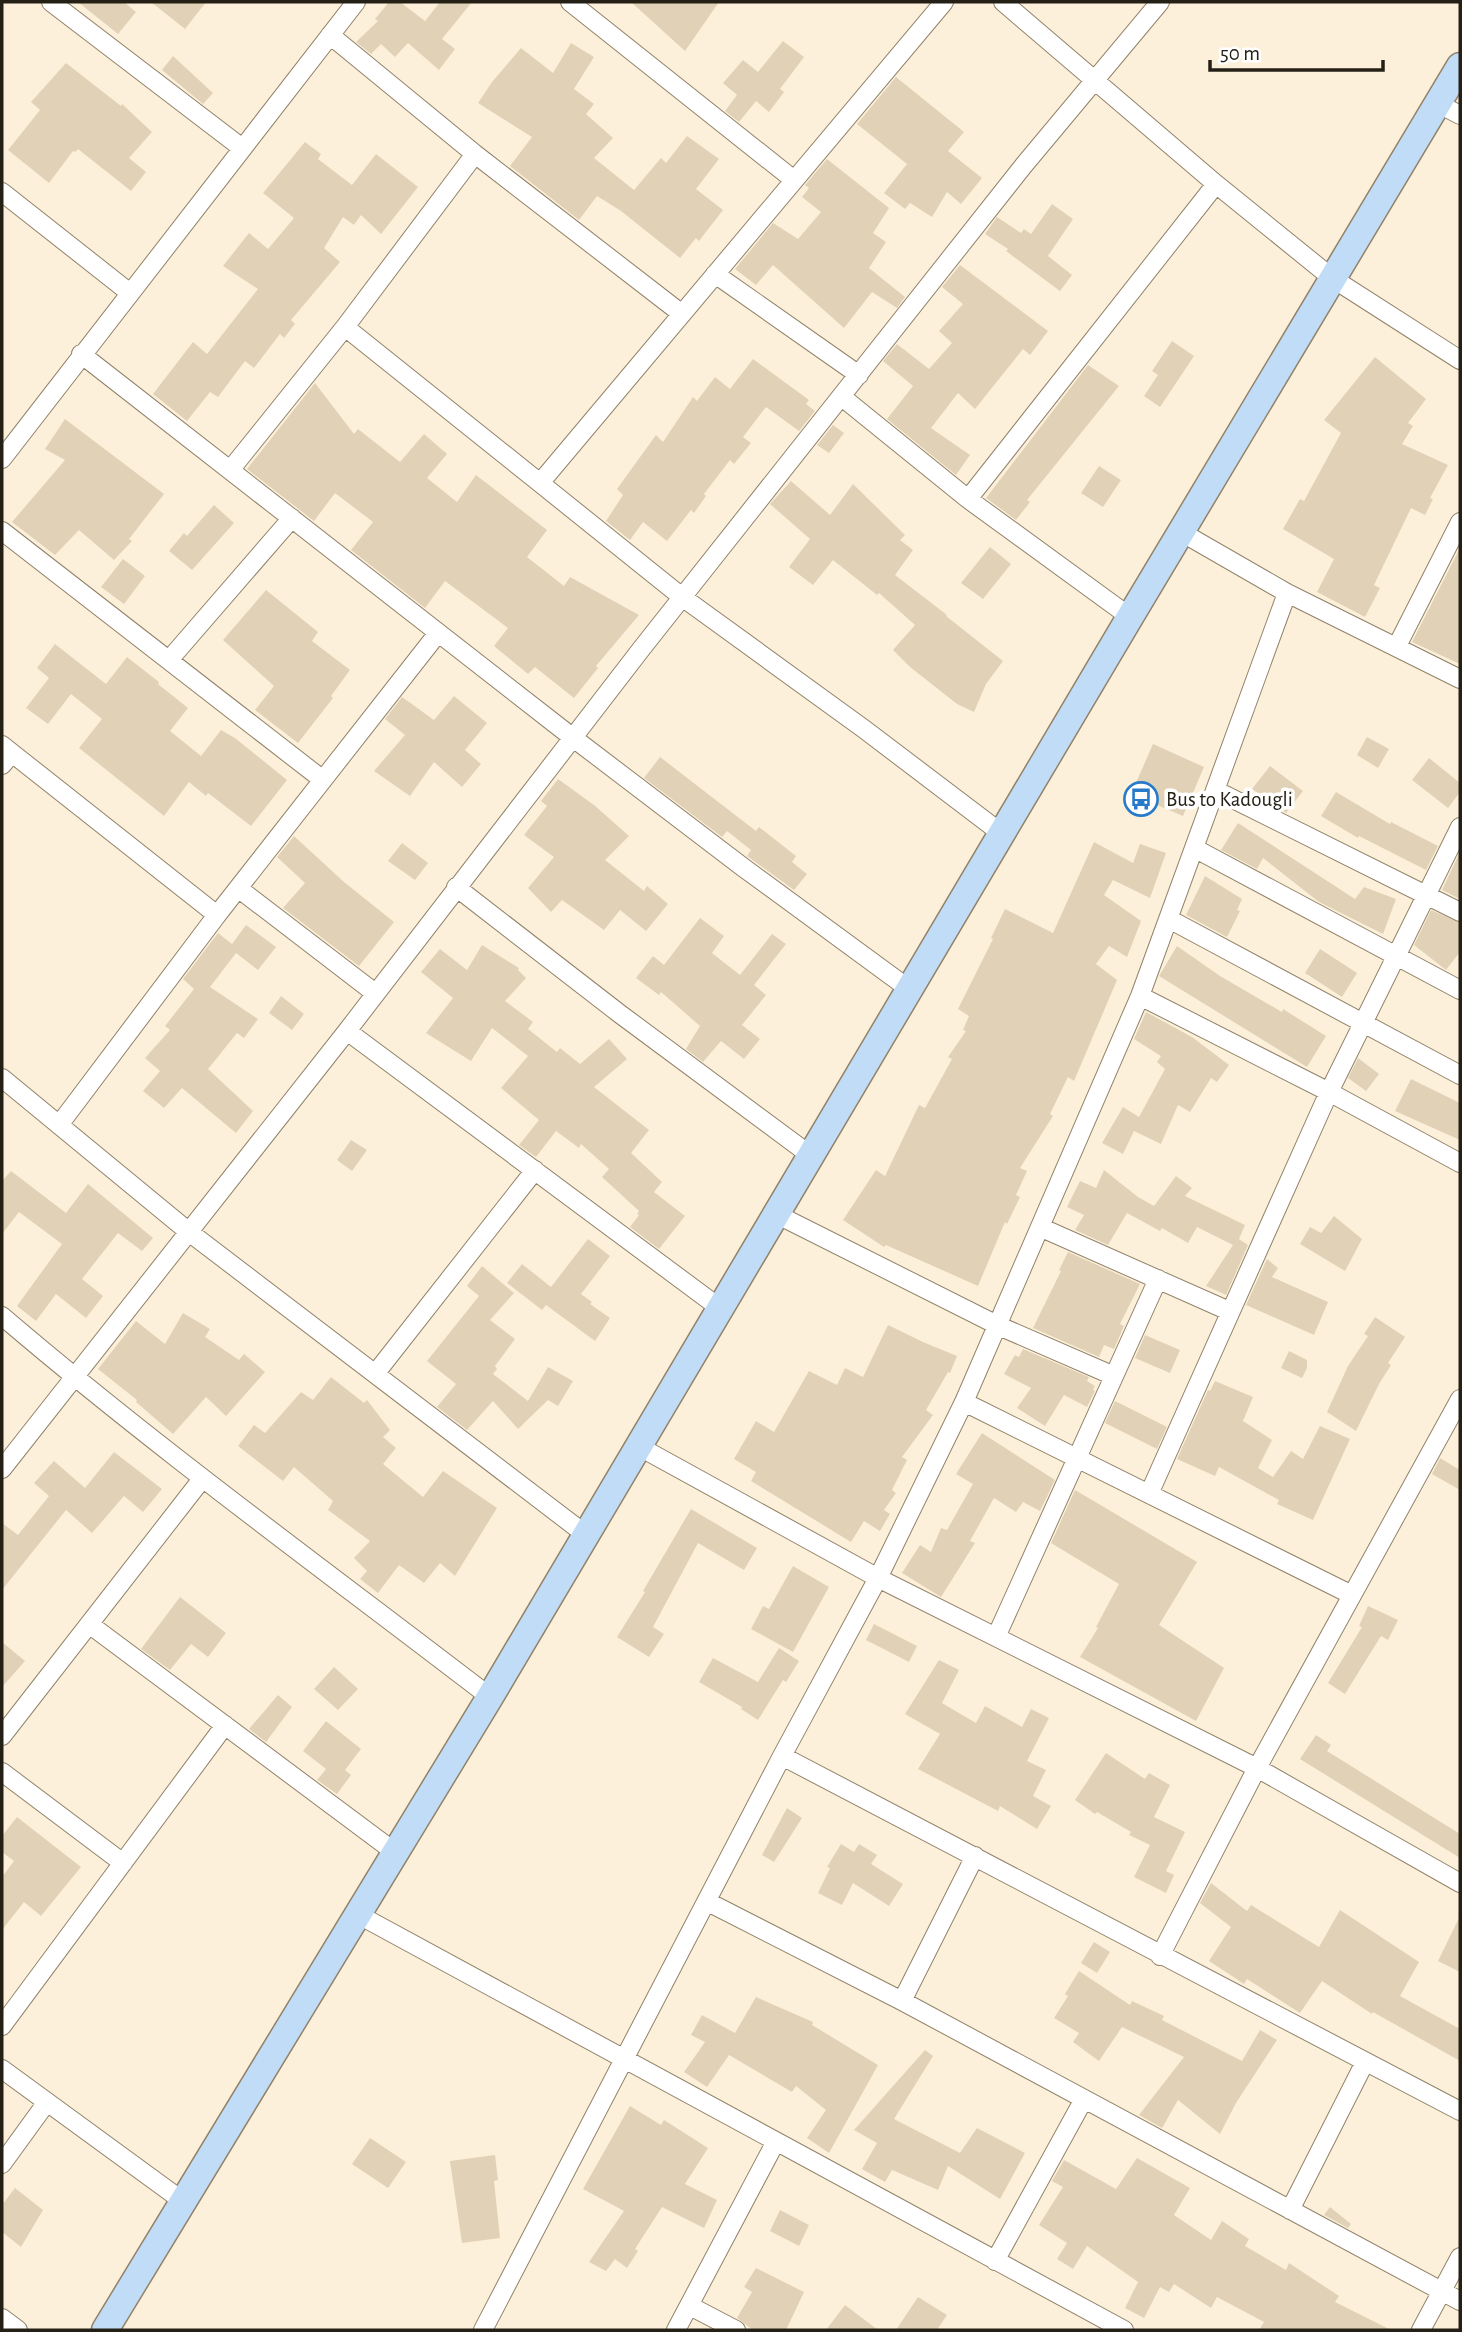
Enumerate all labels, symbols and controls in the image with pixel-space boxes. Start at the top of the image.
scale bar [1210,28,1383,72]
text: 50 m [1220,43,1260,64]
bus stop icon: Bus to Kadougli [1122,780,1160,818]
place label: Bus to Kadougli [1166,789,1293,810]

